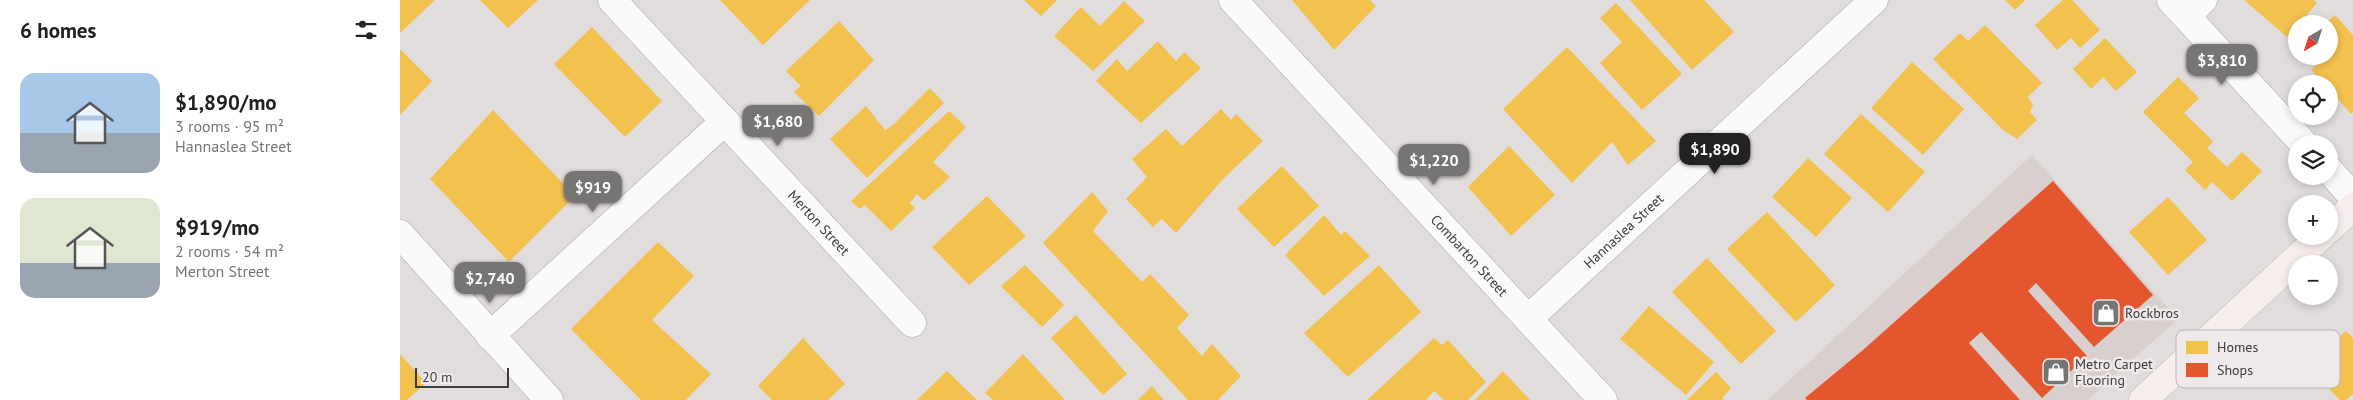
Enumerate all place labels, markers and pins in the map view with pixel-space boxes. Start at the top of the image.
pin: $3,810 [2181,44,2263,86]
pin: $1,680 [737,104,819,147]
pin: $1,890 [1674,132,1756,175]
pin: $1,220 [1393,144,1475,186]
pin: $919 [563,170,623,213]
pin: $2,740 [449,262,531,304]
shop icon: Rockbros [2091,298,2121,328]
place label: Rockbros [2125,304,2179,322]
place label: Metro Carpet Flooring [2075,355,2153,389]
shop icon: Metro Carpet Flooring [2041,357,2071,387]

